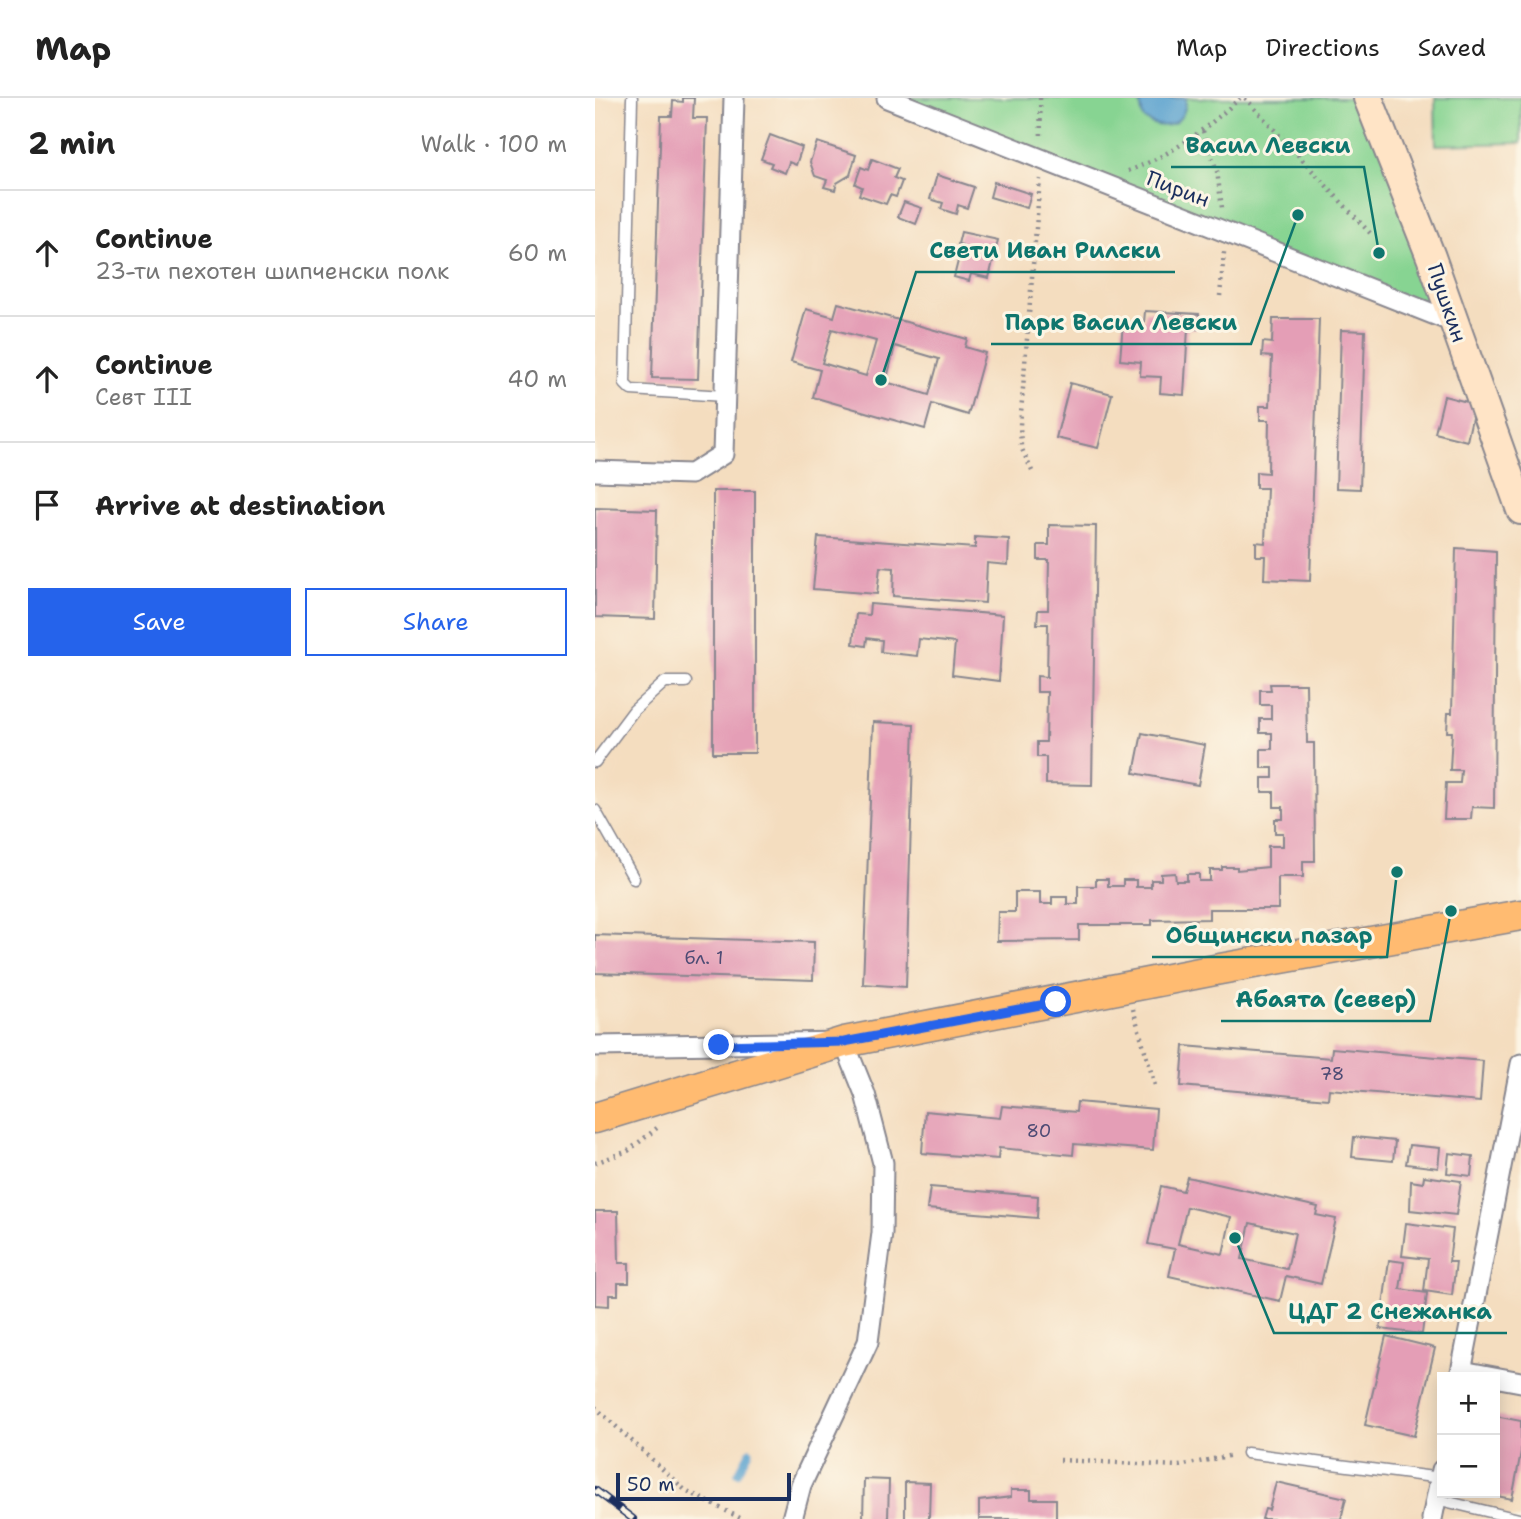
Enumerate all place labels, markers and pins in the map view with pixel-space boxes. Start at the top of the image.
callout: Васил Левски [1171,123,1364,167]
callout: Свети Иван Рилски [916,228,1175,272]
callout: Парк Васил Левски [991,300,1251,344]
callout: Общински пазар [1152,913,1387,957]
callout: Абаята (север) [1221,977,1430,1021]
callout: ЦДГ 2 Снежанка [1274,1289,1507,1333]

